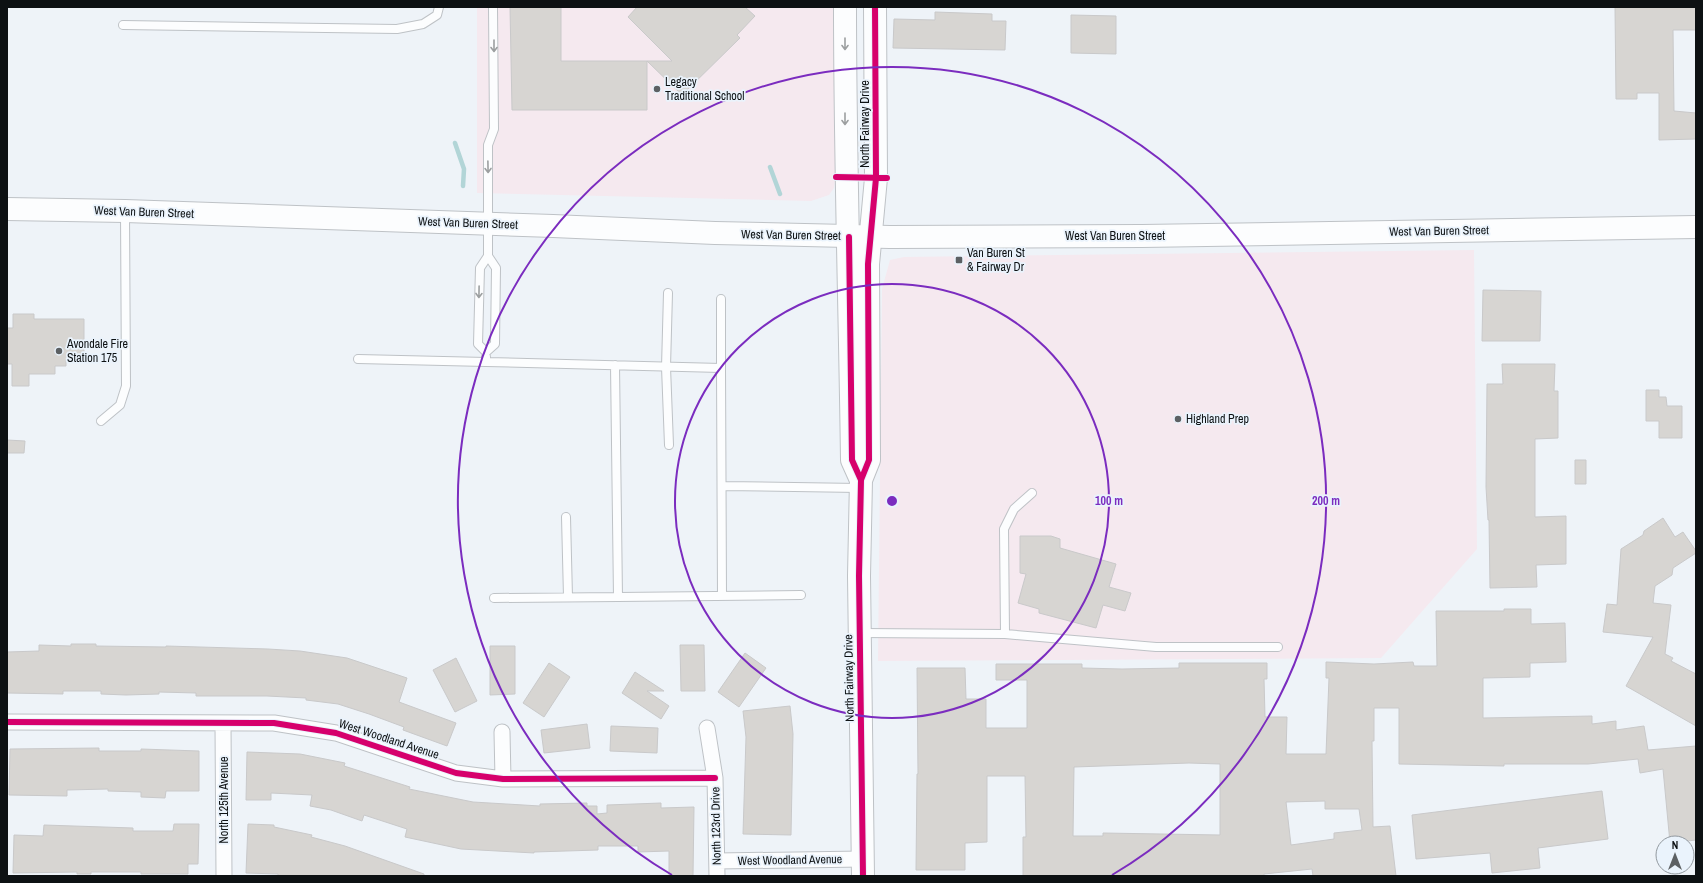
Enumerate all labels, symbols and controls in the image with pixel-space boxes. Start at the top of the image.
one-way arrow [841,37,849,50]
one-way arrow [490,39,498,52]
place label: Legacy Traditional School [665,74,745,104]
street label: North Fairway Drive [857,80,873,168]
marker: Legacy Traditional School [652,84,662,94]
one-way arrow [841,112,849,125]
one-way arrow [484,160,492,173]
street label: West Van Buren Street [94,202,194,222]
street label: West Van Buren Street [418,213,518,233]
street label: West Van Buren Street [1389,222,1489,240]
street label: West Van Buren Street [741,226,841,244]
street label: West Van Buren Street [1065,228,1165,244]
place label: Van Buren St & Fairway Dr [967,245,1025,275]
marker: Van Buren St & Fairway Dr [954,255,964,265]
one-way arrow [475,285,483,298]
place label: Avondale Fire Station 175 [66,336,128,366]
marker: Avondale Fire Station 175 [54,346,64,356]
place label: Highland Prep [1186,411,1249,427]
marker: Highland Prep [1173,414,1183,424]
text: 100 m [1095,493,1123,509]
text: 200 m [1312,493,1340,509]
centre of rings [885,494,899,508]
street label: North Fairway Drive [840,634,858,722]
street label: West Woodland Avenue [337,715,441,763]
street label: North 125th Avenue [216,757,232,843]
street label: North 123rd Drive [707,787,725,865]
north arrow [1655,835,1695,875]
text: N [1672,838,1678,852]
street label: West Woodland Avenue [738,851,842,869]

